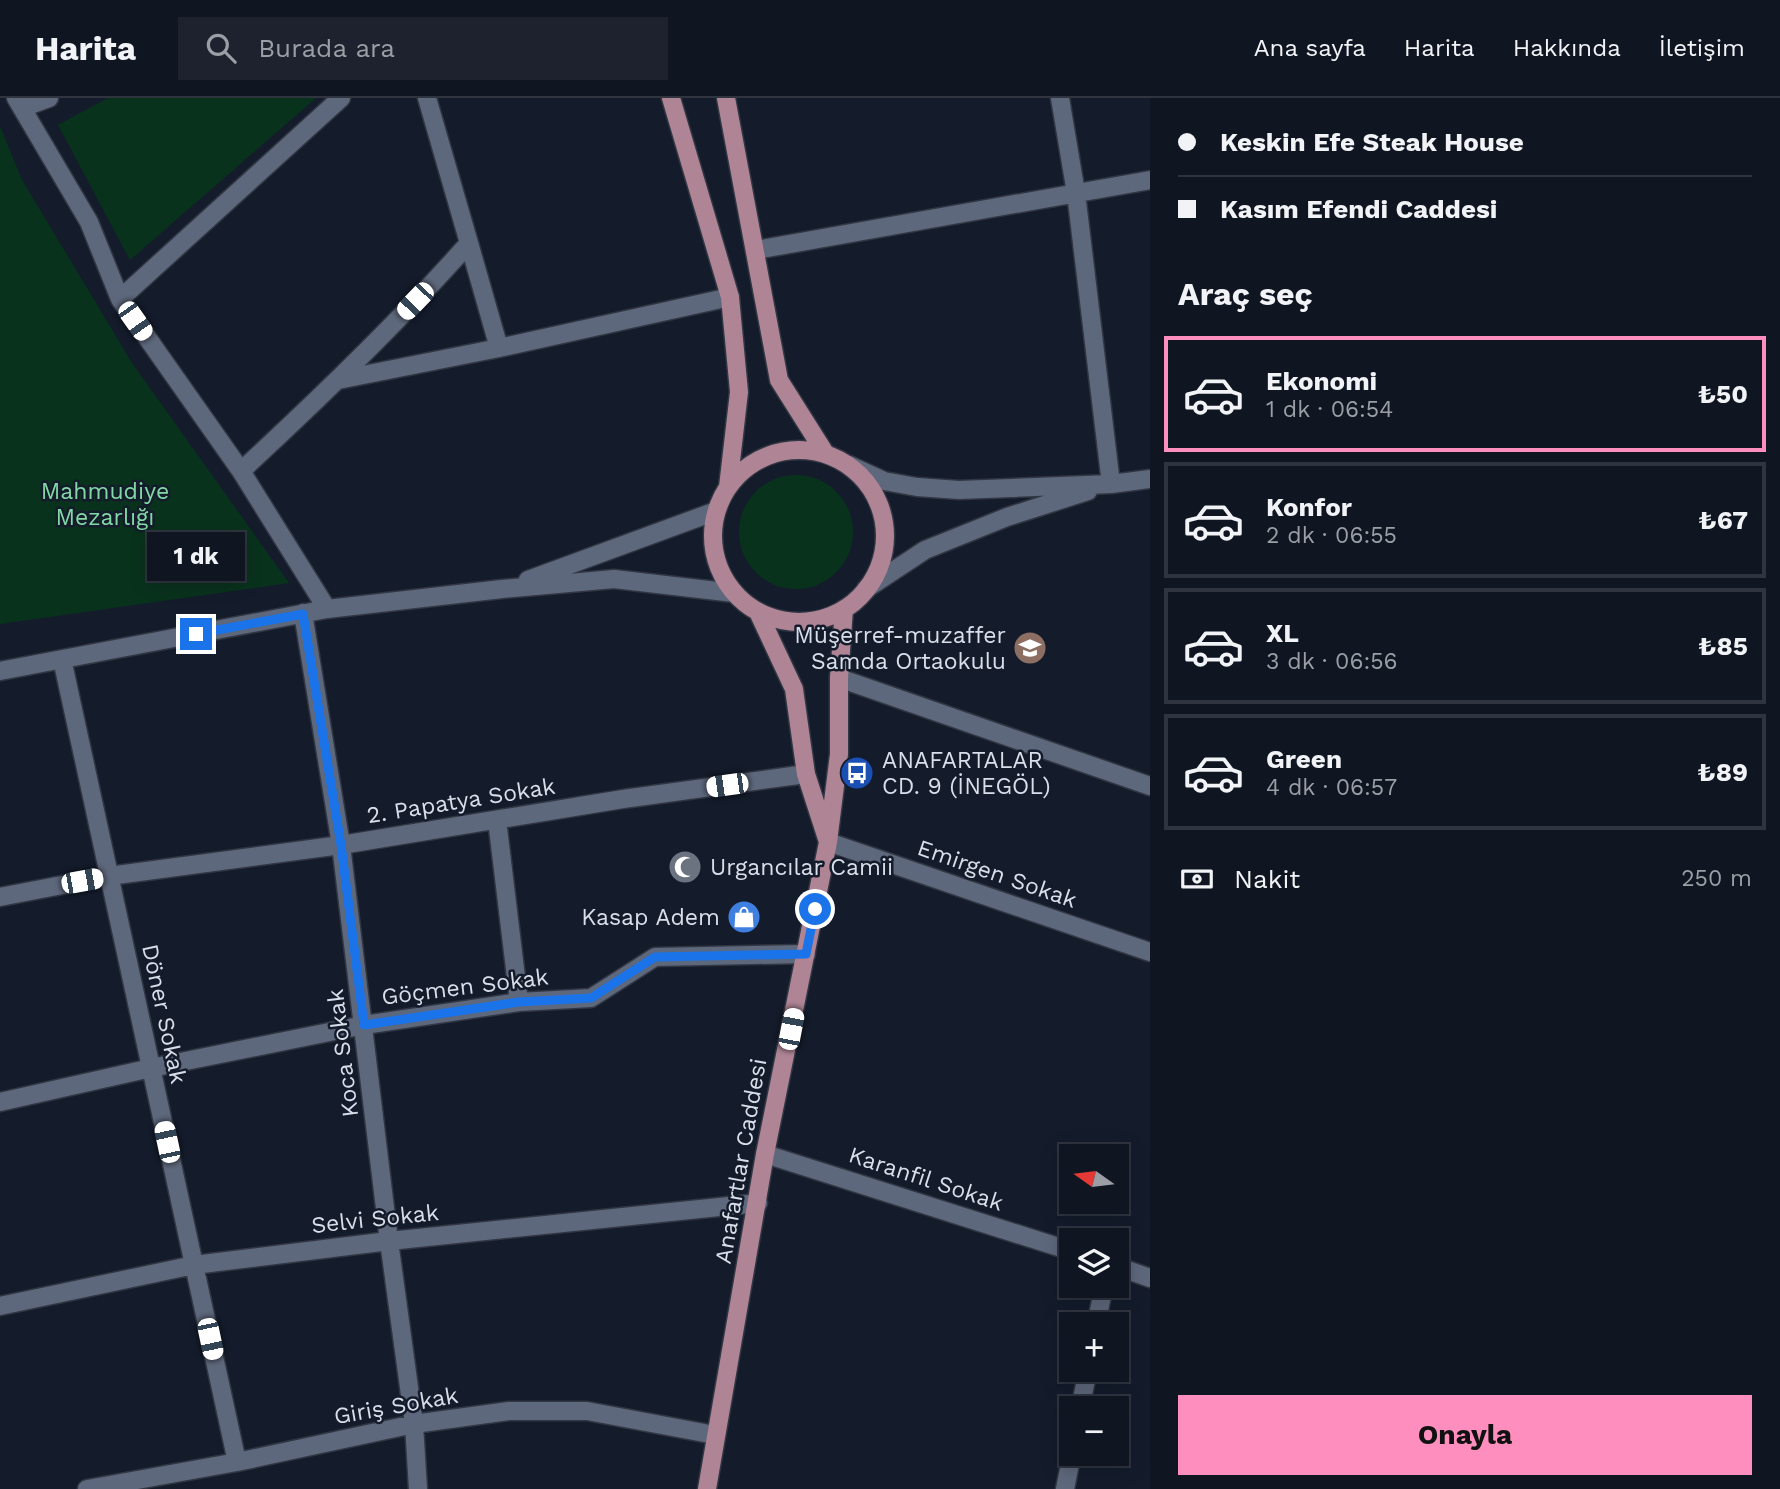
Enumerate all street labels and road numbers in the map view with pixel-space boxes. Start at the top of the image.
street label: 2. Papatya Sokak [365,773,557,829]
street label: Emirgen Sokak [914,834,1080,914]
street label: Döner Sokak [136,942,192,1086]
street label: Göçmen Sokak [380,963,550,1011]
street label: Koca Sokak [322,988,364,1118]
street label: Anafartlar Caddesi [710,1056,772,1266]
street label: Karanfil Sokak [845,1141,1007,1217]
street label: Selvi Sokak [310,1199,440,1239]
street label: Giriş Sokak [332,1382,460,1430]

